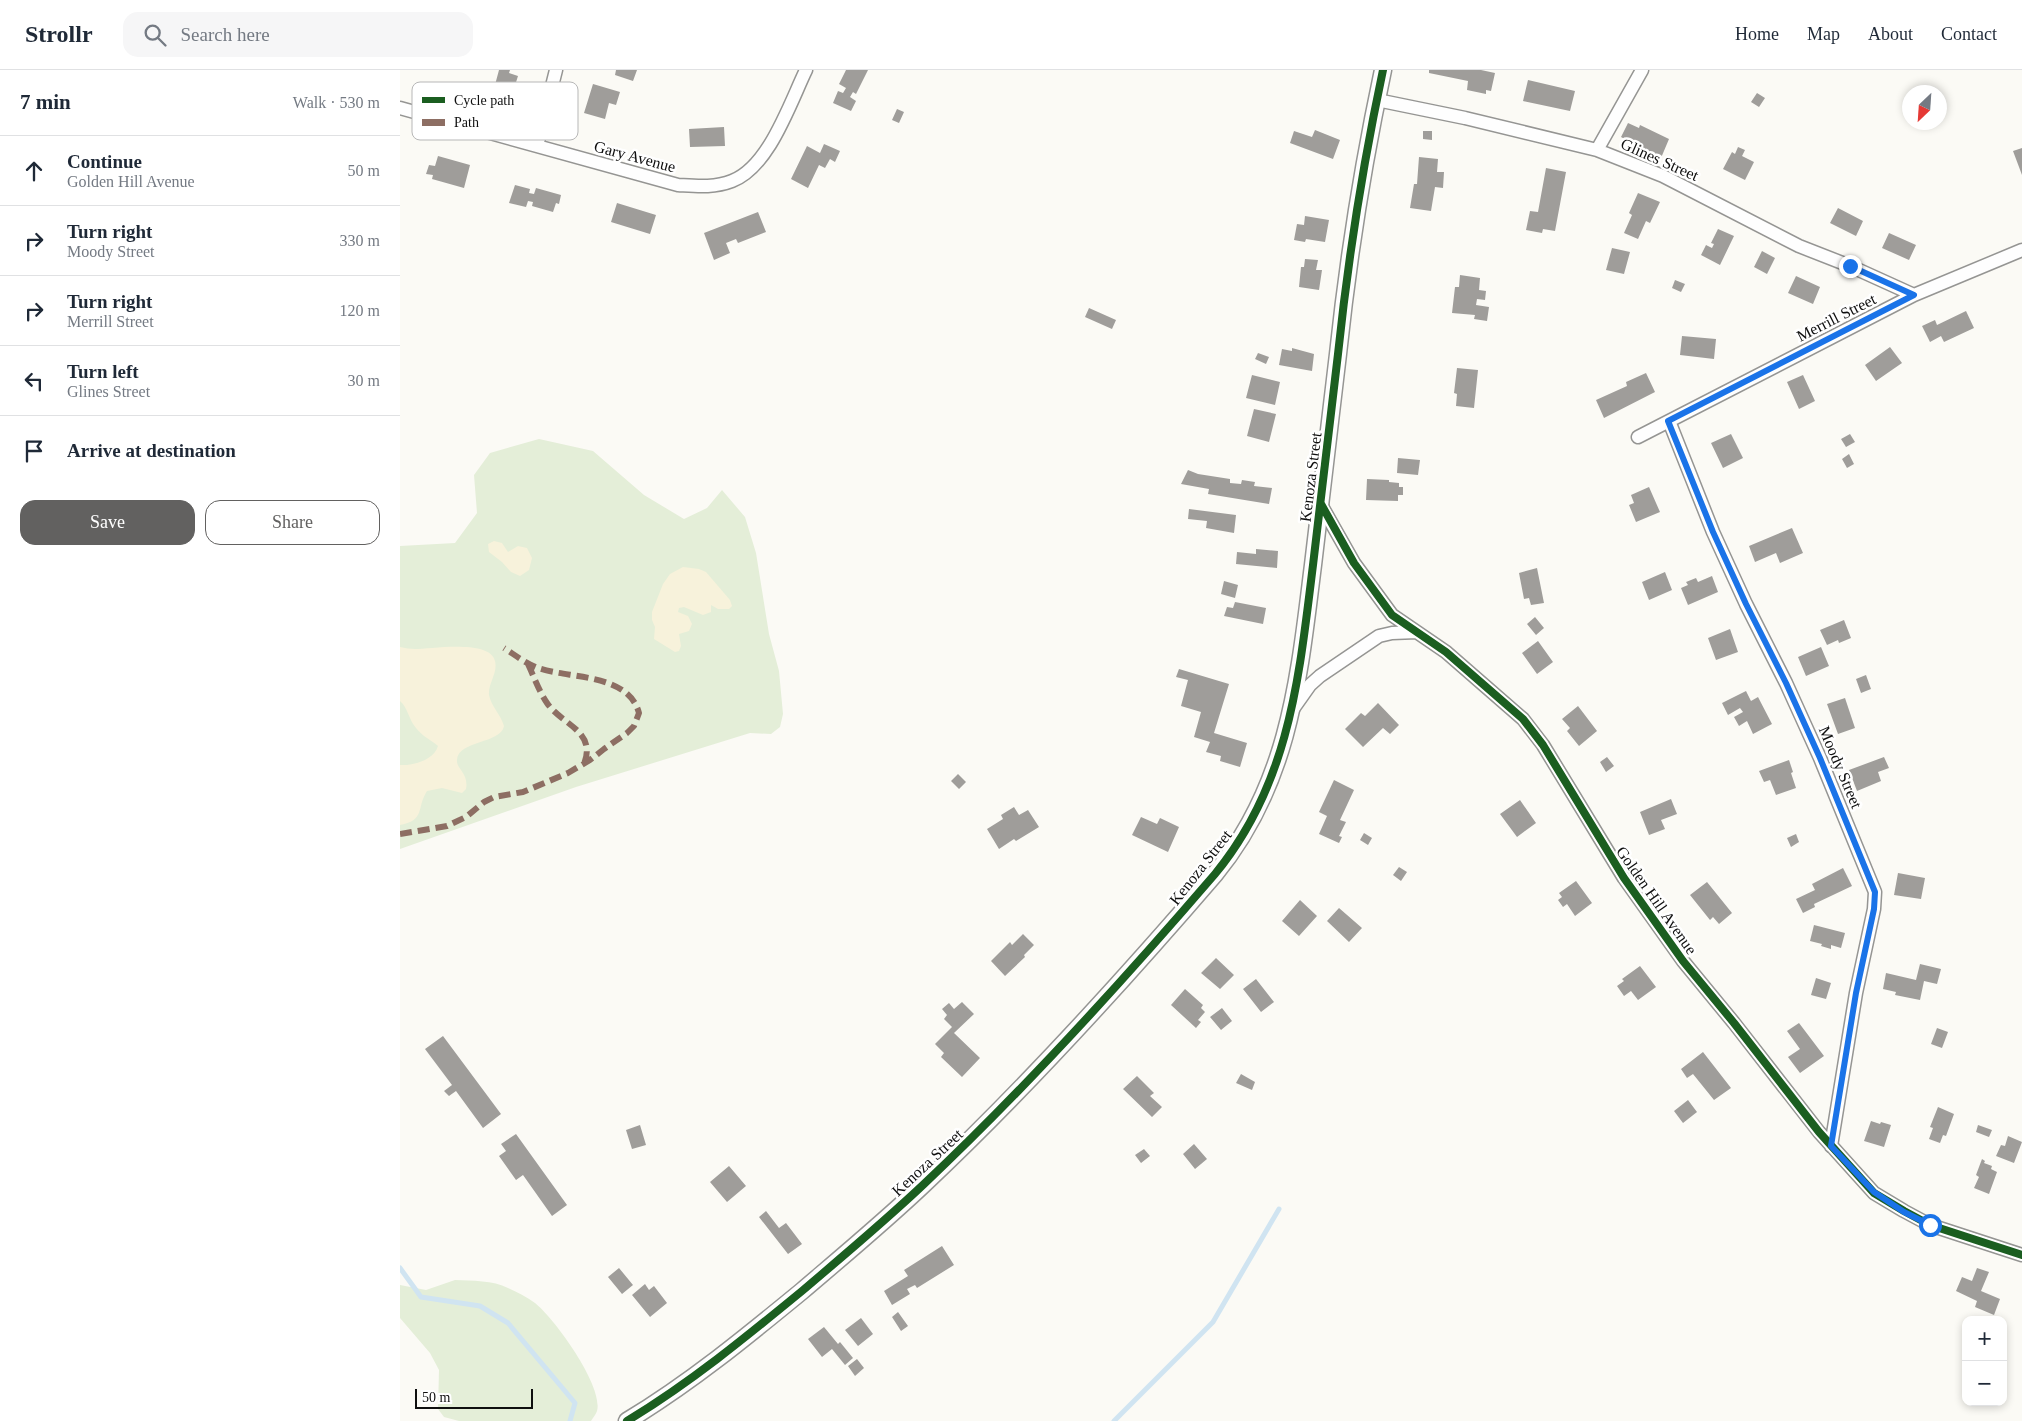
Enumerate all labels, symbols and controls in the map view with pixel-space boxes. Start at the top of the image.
search box [123,12,473,57]
text: Strollr [25,21,93,47]
icon: search [141,21,169,49]
text: Search here [181,24,270,45]
text: Home [1735,24,1779,44]
text: Map [1807,24,1840,44]
text: About [1868,24,1913,44]
text: Contact [1941,24,1997,44]
legend [412,82,578,140]
north arrow [1902,85,1947,130]
text: 7 min [20,90,71,114]
text: Cycle path [454,93,514,108]
text: Walk · 530 m [293,94,380,111]
text: Path [454,115,479,130]
street label: Glines Street [1618,135,1702,184]
street label: Gary Avenue [592,137,677,176]
text: Continue [67,151,142,172]
icon: ahead [20,157,48,185]
text: 50 m [348,162,380,179]
text: Golden Hill Avenue [67,173,195,190]
text: Turn right [67,221,152,242]
icon: right [20,227,48,255]
text: 330 m [340,232,380,249]
text: Moody Street [67,243,155,260]
route end [1839,255,1862,278]
street label: Merrill Street [1794,290,1879,345]
text: Turn right [67,291,152,312]
icon: right [20,297,48,325]
text: 120 m [340,302,380,319]
text: Merrill Street [67,313,154,330]
text: Turn left [67,361,139,382]
icon: left [20,367,48,395]
text: 30 m [348,372,380,389]
text: Glines Street [67,383,150,400]
street label: Kenoza Street [1297,431,1324,523]
icon: arrive [20,437,48,465]
text: Arrive at destination [67,440,236,461]
button: Save [20,500,195,545]
button: Share [205,500,380,545]
street label: Moody Street [1815,724,1866,812]
street label: Kenoza Street [1166,826,1235,908]
street label: Golden Hill Avenue [1613,843,1700,957]
street label: Kenoza Street [889,1125,967,1199]
route start [1919,1214,1942,1237]
map controls [1962,1316,2007,1406]
button: + [1962,1316,2007,1361]
button: − [1962,1361,2007,1406]
scale bar [415,1386,532,1409]
text: 50 m [422,1390,450,1405]

